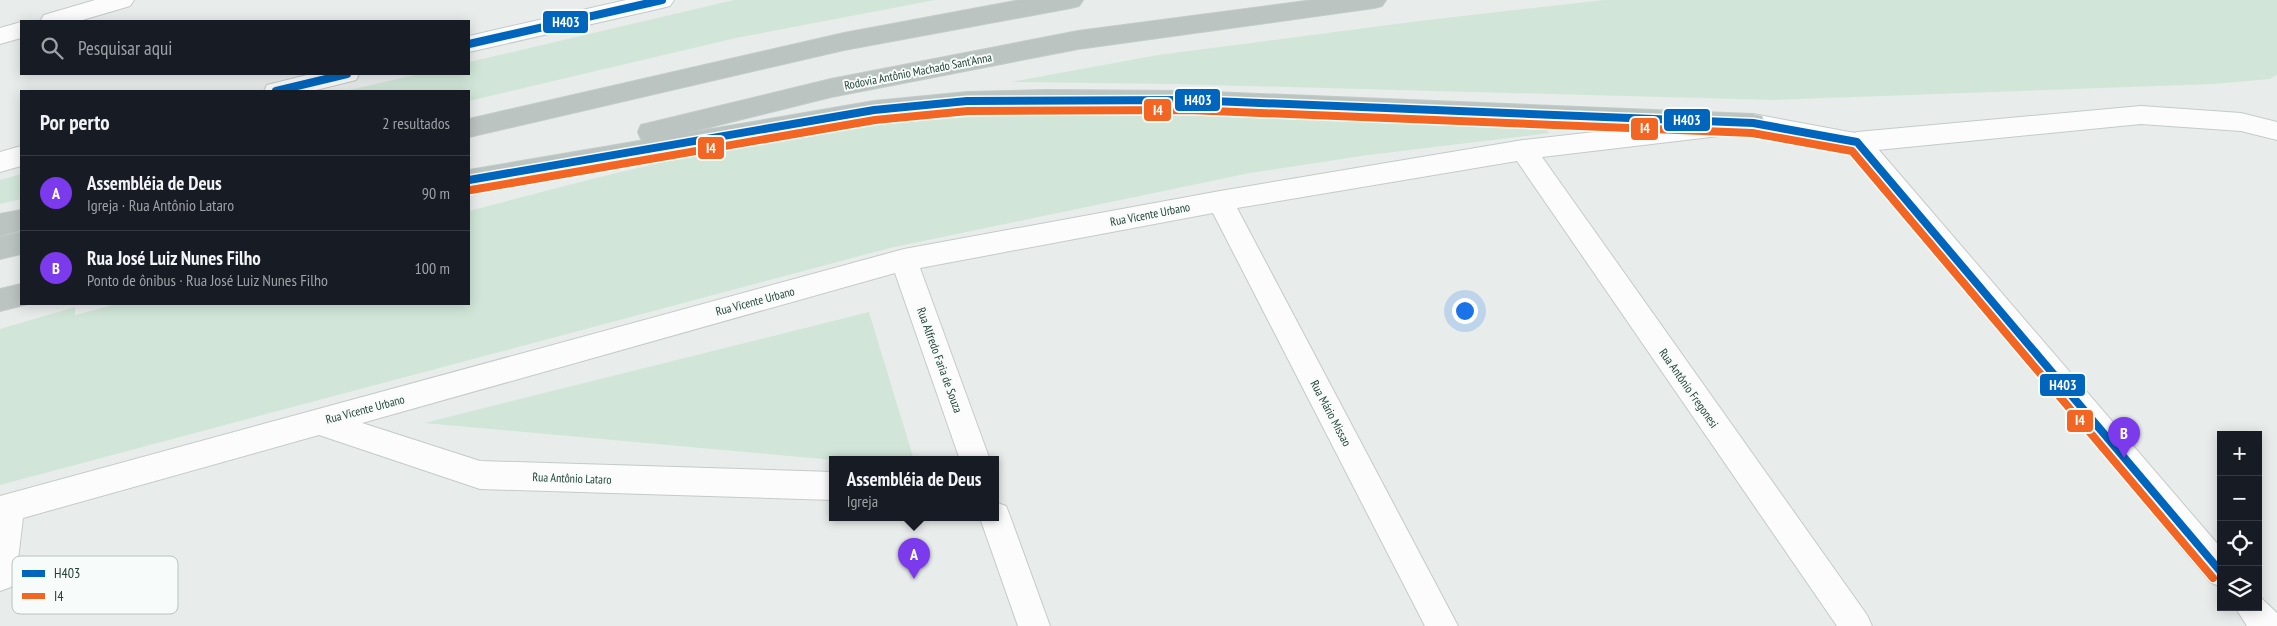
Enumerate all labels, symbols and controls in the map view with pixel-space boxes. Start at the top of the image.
line badge: H403 [542,10,589,34]
text: H403 [552,13,580,31]
search box [20,20,470,75]
icon: search [38,34,66,62]
text: Pesquisar aqui [78,36,172,60]
street label: Rodovia Antônio Machado Sant'Anna [843,49,993,93]
line badge: H403 [1174,88,1221,112]
text: H403 [1184,91,1212,109]
line badge: I4 [1143,98,1172,122]
text: I4 [1153,101,1163,119]
line badge: H403 [1663,108,1711,132]
text: Por perto [40,109,110,136]
text: H403 [1673,111,1701,129]
text: 2 resultados [382,113,450,133]
line badge: I4 [1630,117,1659,141]
text: I4 [1640,119,1650,137]
line badge: I4 [697,136,725,160]
text: I4 [706,139,716,157]
text: Assembléia de Deus [87,171,222,195]
text: A [52,183,60,203]
text: 90 m [422,183,450,203]
text: Igreja · Rua Antônio Lataro [87,195,234,215]
street label: Rua Vicente Urbano [1109,199,1191,229]
text: Rua José Luiz Nunes Filho [87,246,261,270]
text: B [52,258,60,278]
text: 100 m [415,258,450,278]
text: Ponto de ônibus · Rua José Luiz Nunes Filho [87,270,328,290]
street label: Rua Vicente Urbano [714,283,796,319]
your location [1452,298,1478,324]
street label: Rua Alfredo Faria de Souza [914,305,966,415]
street label: Rua Antônio Fregonesi [1656,345,1722,431]
line badge: H403 [2039,373,2086,397]
text: H403 [2049,376,2077,394]
street label: Rua Mário Missao [1307,377,1355,449]
street label: Rua Vicente Urbano [324,391,406,427]
line badge: I4 [2066,409,2094,433]
text: I4 [2075,411,2085,429]
pin: B [2108,417,2140,458]
map controls [2217,431,2262,611]
button: + [2217,431,2262,476]
popup [829,456,999,521]
text: Assembléia de Deus [847,467,981,491]
street label: Rua Antônio Lataro [532,469,612,487]
button: − [2217,476,2262,521]
text: Igreja [847,491,878,511]
button: locate [2217,521,2262,566]
pin: A [898,538,930,579]
legend [12,556,178,614]
text: H403 [54,564,80,582]
button: layers [2217,566,2262,611]
text: I4 [54,587,64,605]

